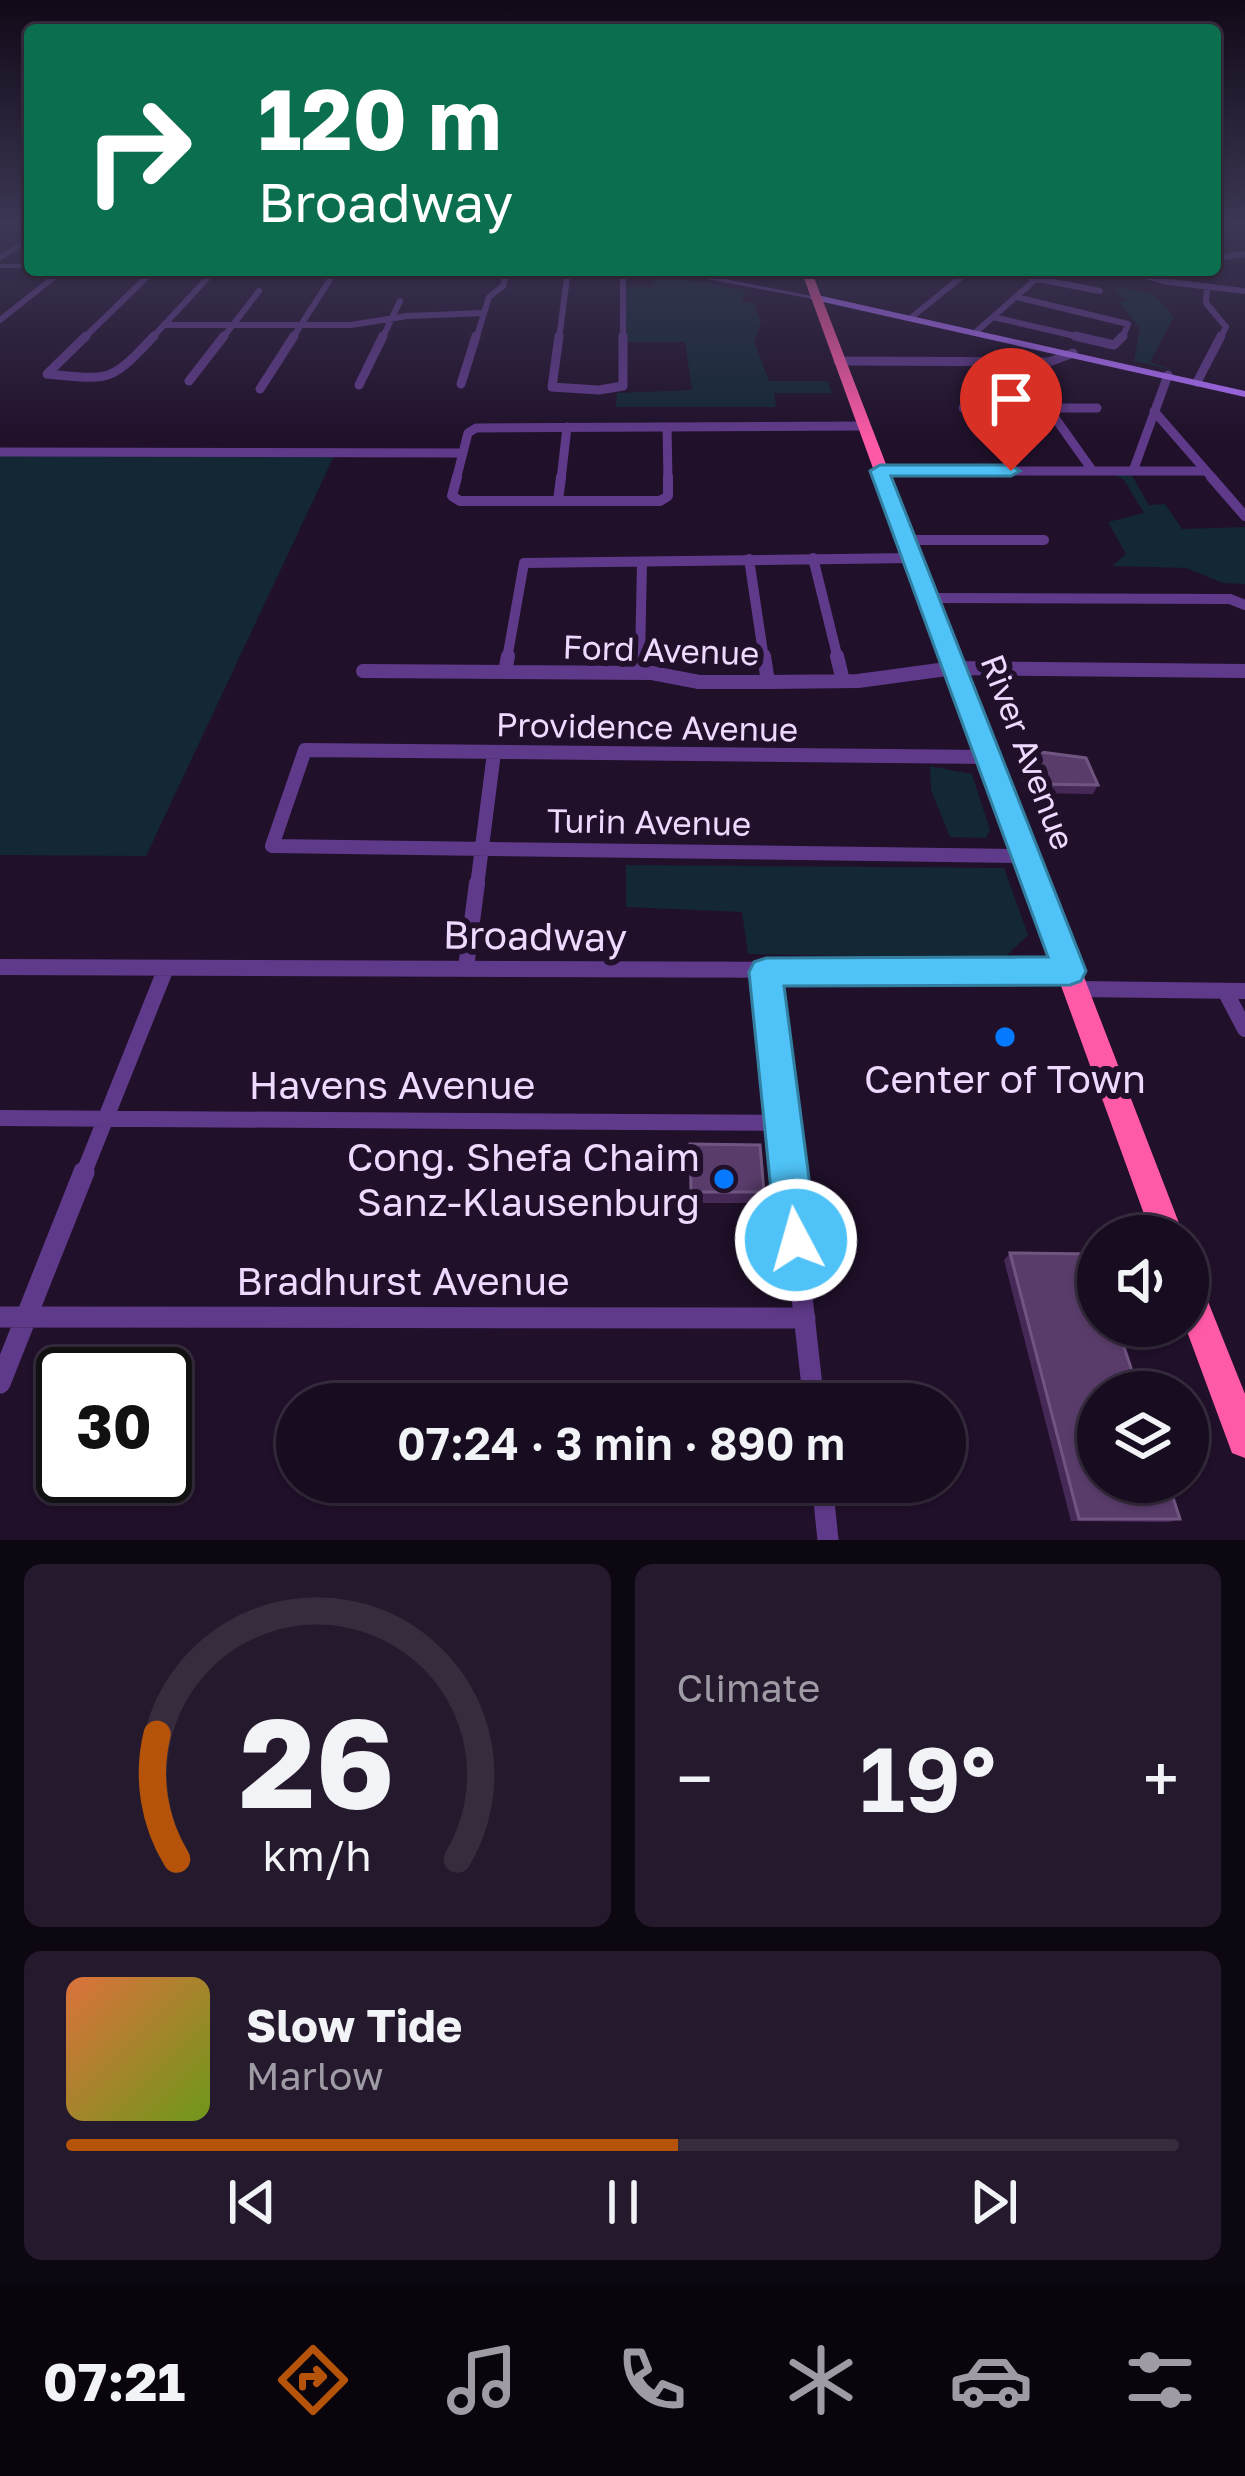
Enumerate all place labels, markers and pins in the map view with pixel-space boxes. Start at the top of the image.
pin [960,348,1062,471]
marker: Center of Town [992,1024,1018,1050]
place label: Center of Town [864,1055,1146,1102]
place label: Cong. Shefa Chaim Sanz-Klausenburg [347,1133,700,1225]
marker: Cong. Shefa Chaim Sanz-Klausenburg [711,1166,737,1192]

